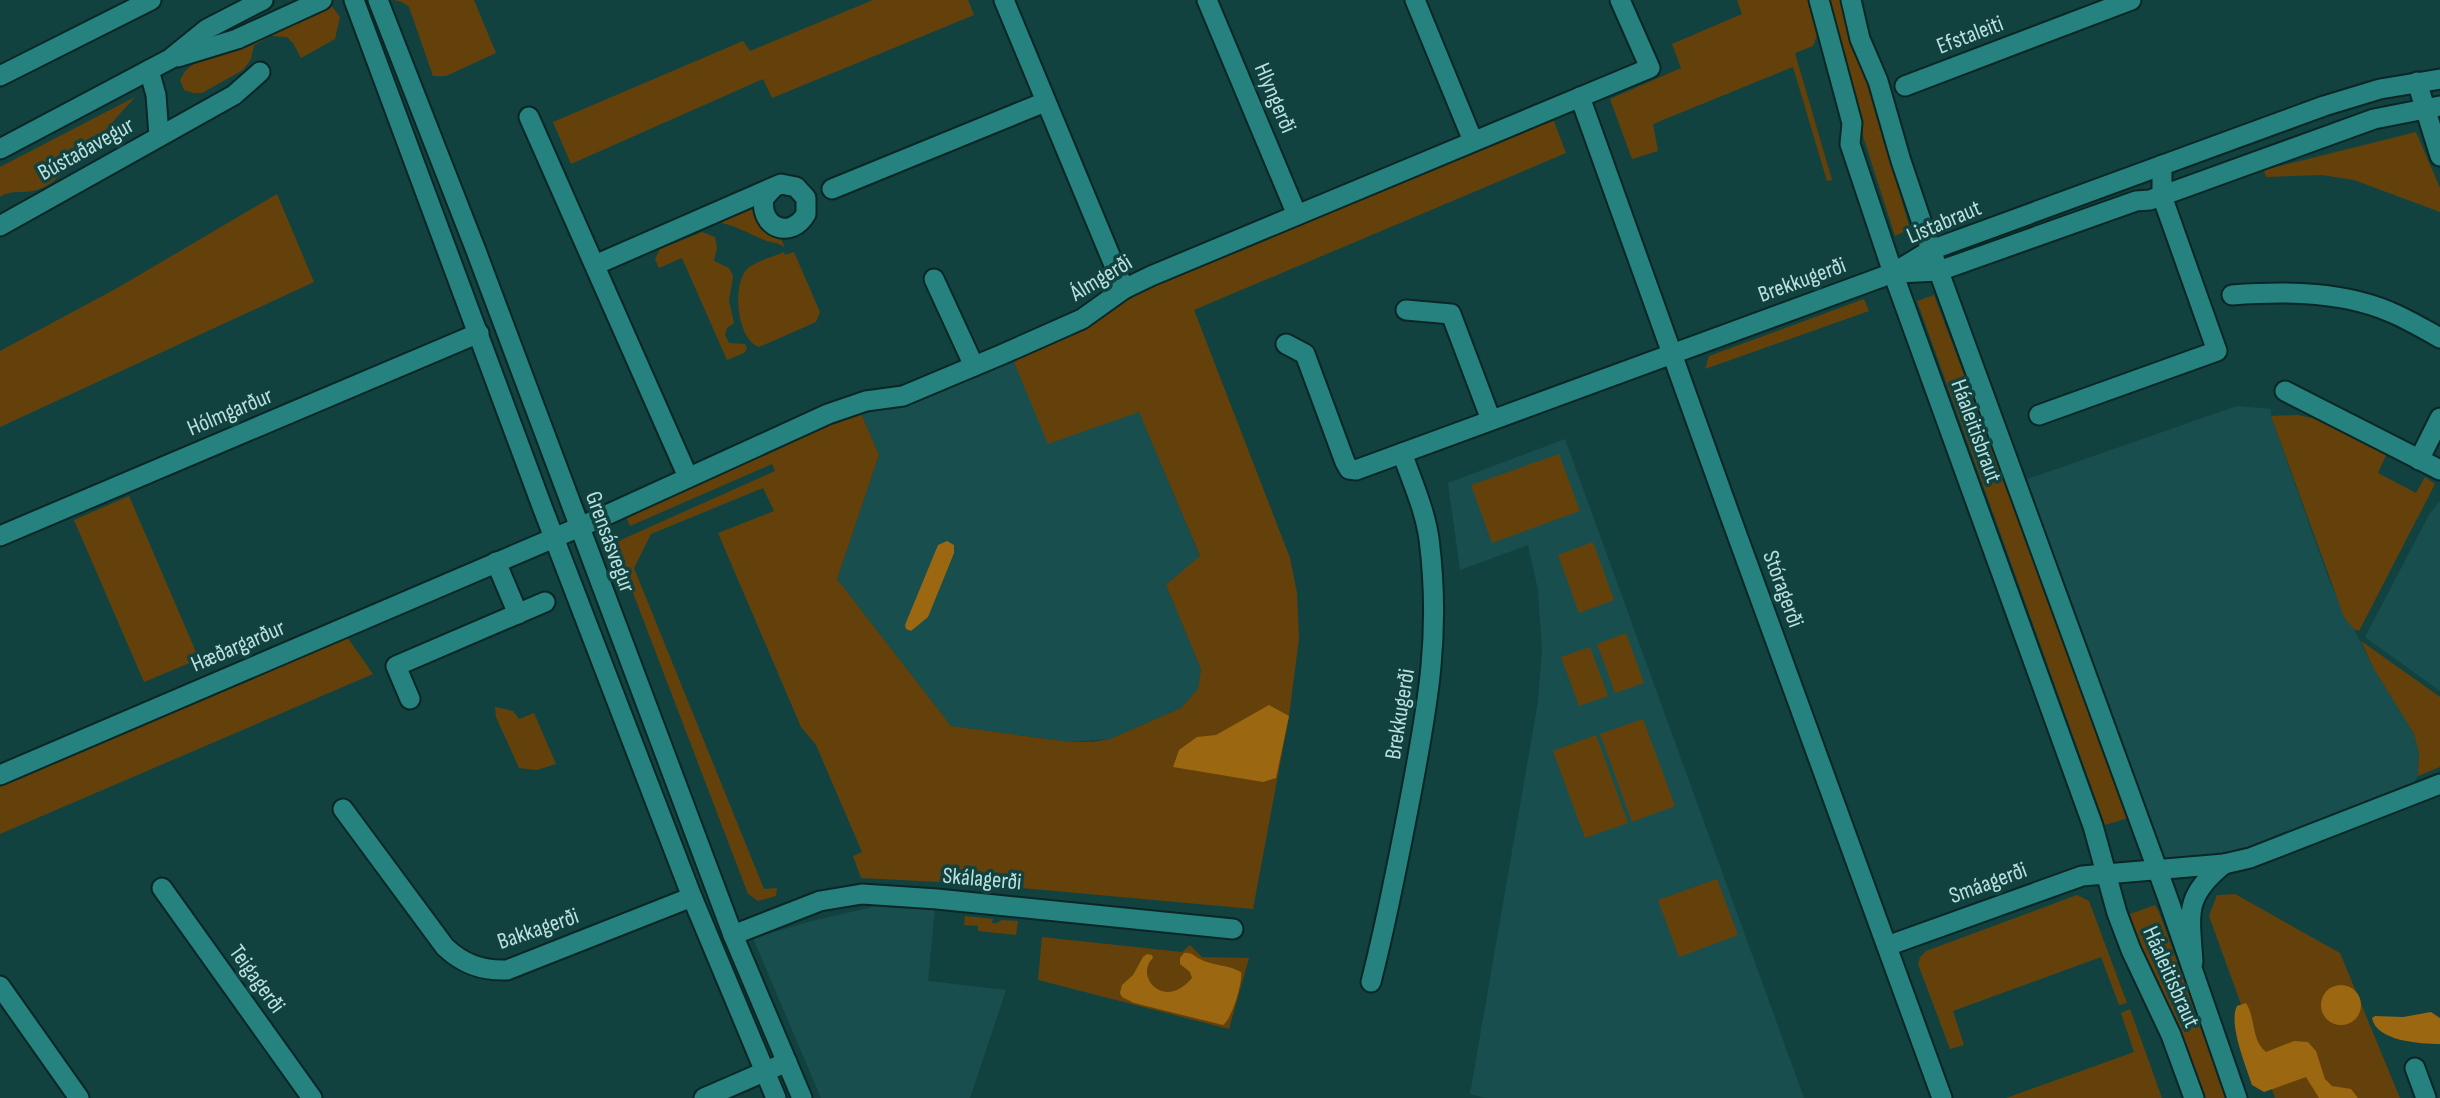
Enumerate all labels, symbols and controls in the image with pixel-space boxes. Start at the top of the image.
street label: Efstaleiti [1933,10,2007,60]
street label: Hlyngerði [1248,59,1302,137]
street label: Bústaðavegur [33,111,139,187]
street label: Listabraut [1903,194,1985,250]
street label: Álmgerði [1064,249,1137,308]
street label: Brekkugerði [1754,251,1850,309]
street label: Háaleitisbraut [1944,375,2008,487]
street label: Hólmgarður [183,381,277,442]
street label: Grensásvegur [579,488,641,597]
street label: Stóragerði [1756,547,1810,631]
street label: Hæðargarður [187,614,290,678]
street label: Brekkugerði [1379,667,1421,761]
street label: Smáagerði [1945,856,2031,910]
street label: Skálagerði [941,862,1023,896]
street label: Bakkagerði [494,902,582,956]
street label: Háaleitisbraut [2136,922,2206,1032]
street label: Teigagerði [223,939,291,1019]

